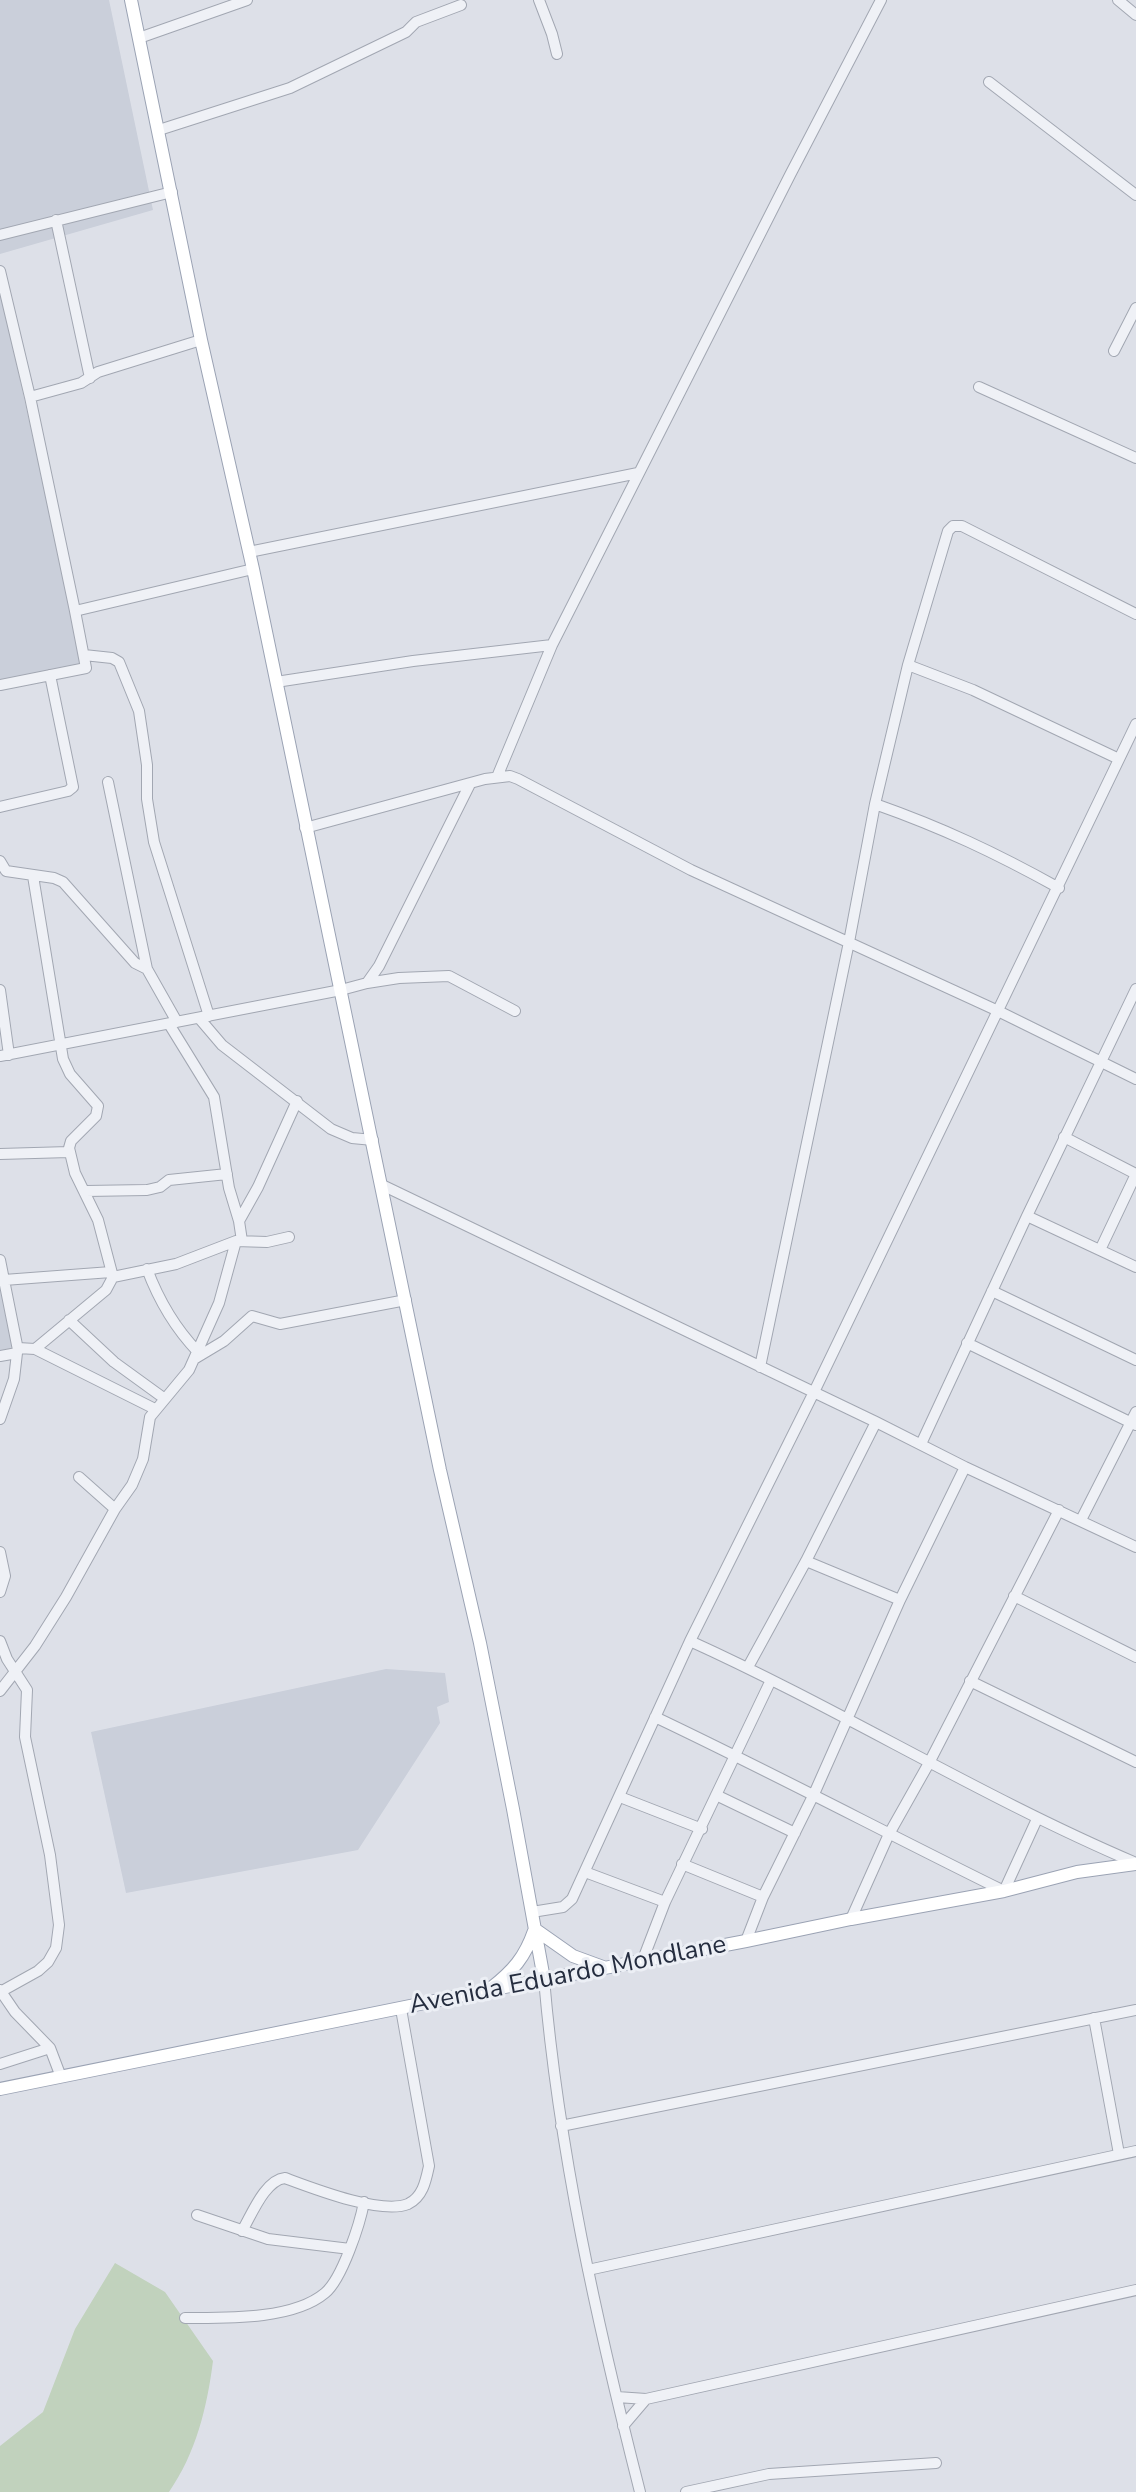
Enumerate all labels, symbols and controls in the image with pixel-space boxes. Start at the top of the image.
street label: Avenida Eduardo Mondlane [407,1930,729,2022]

